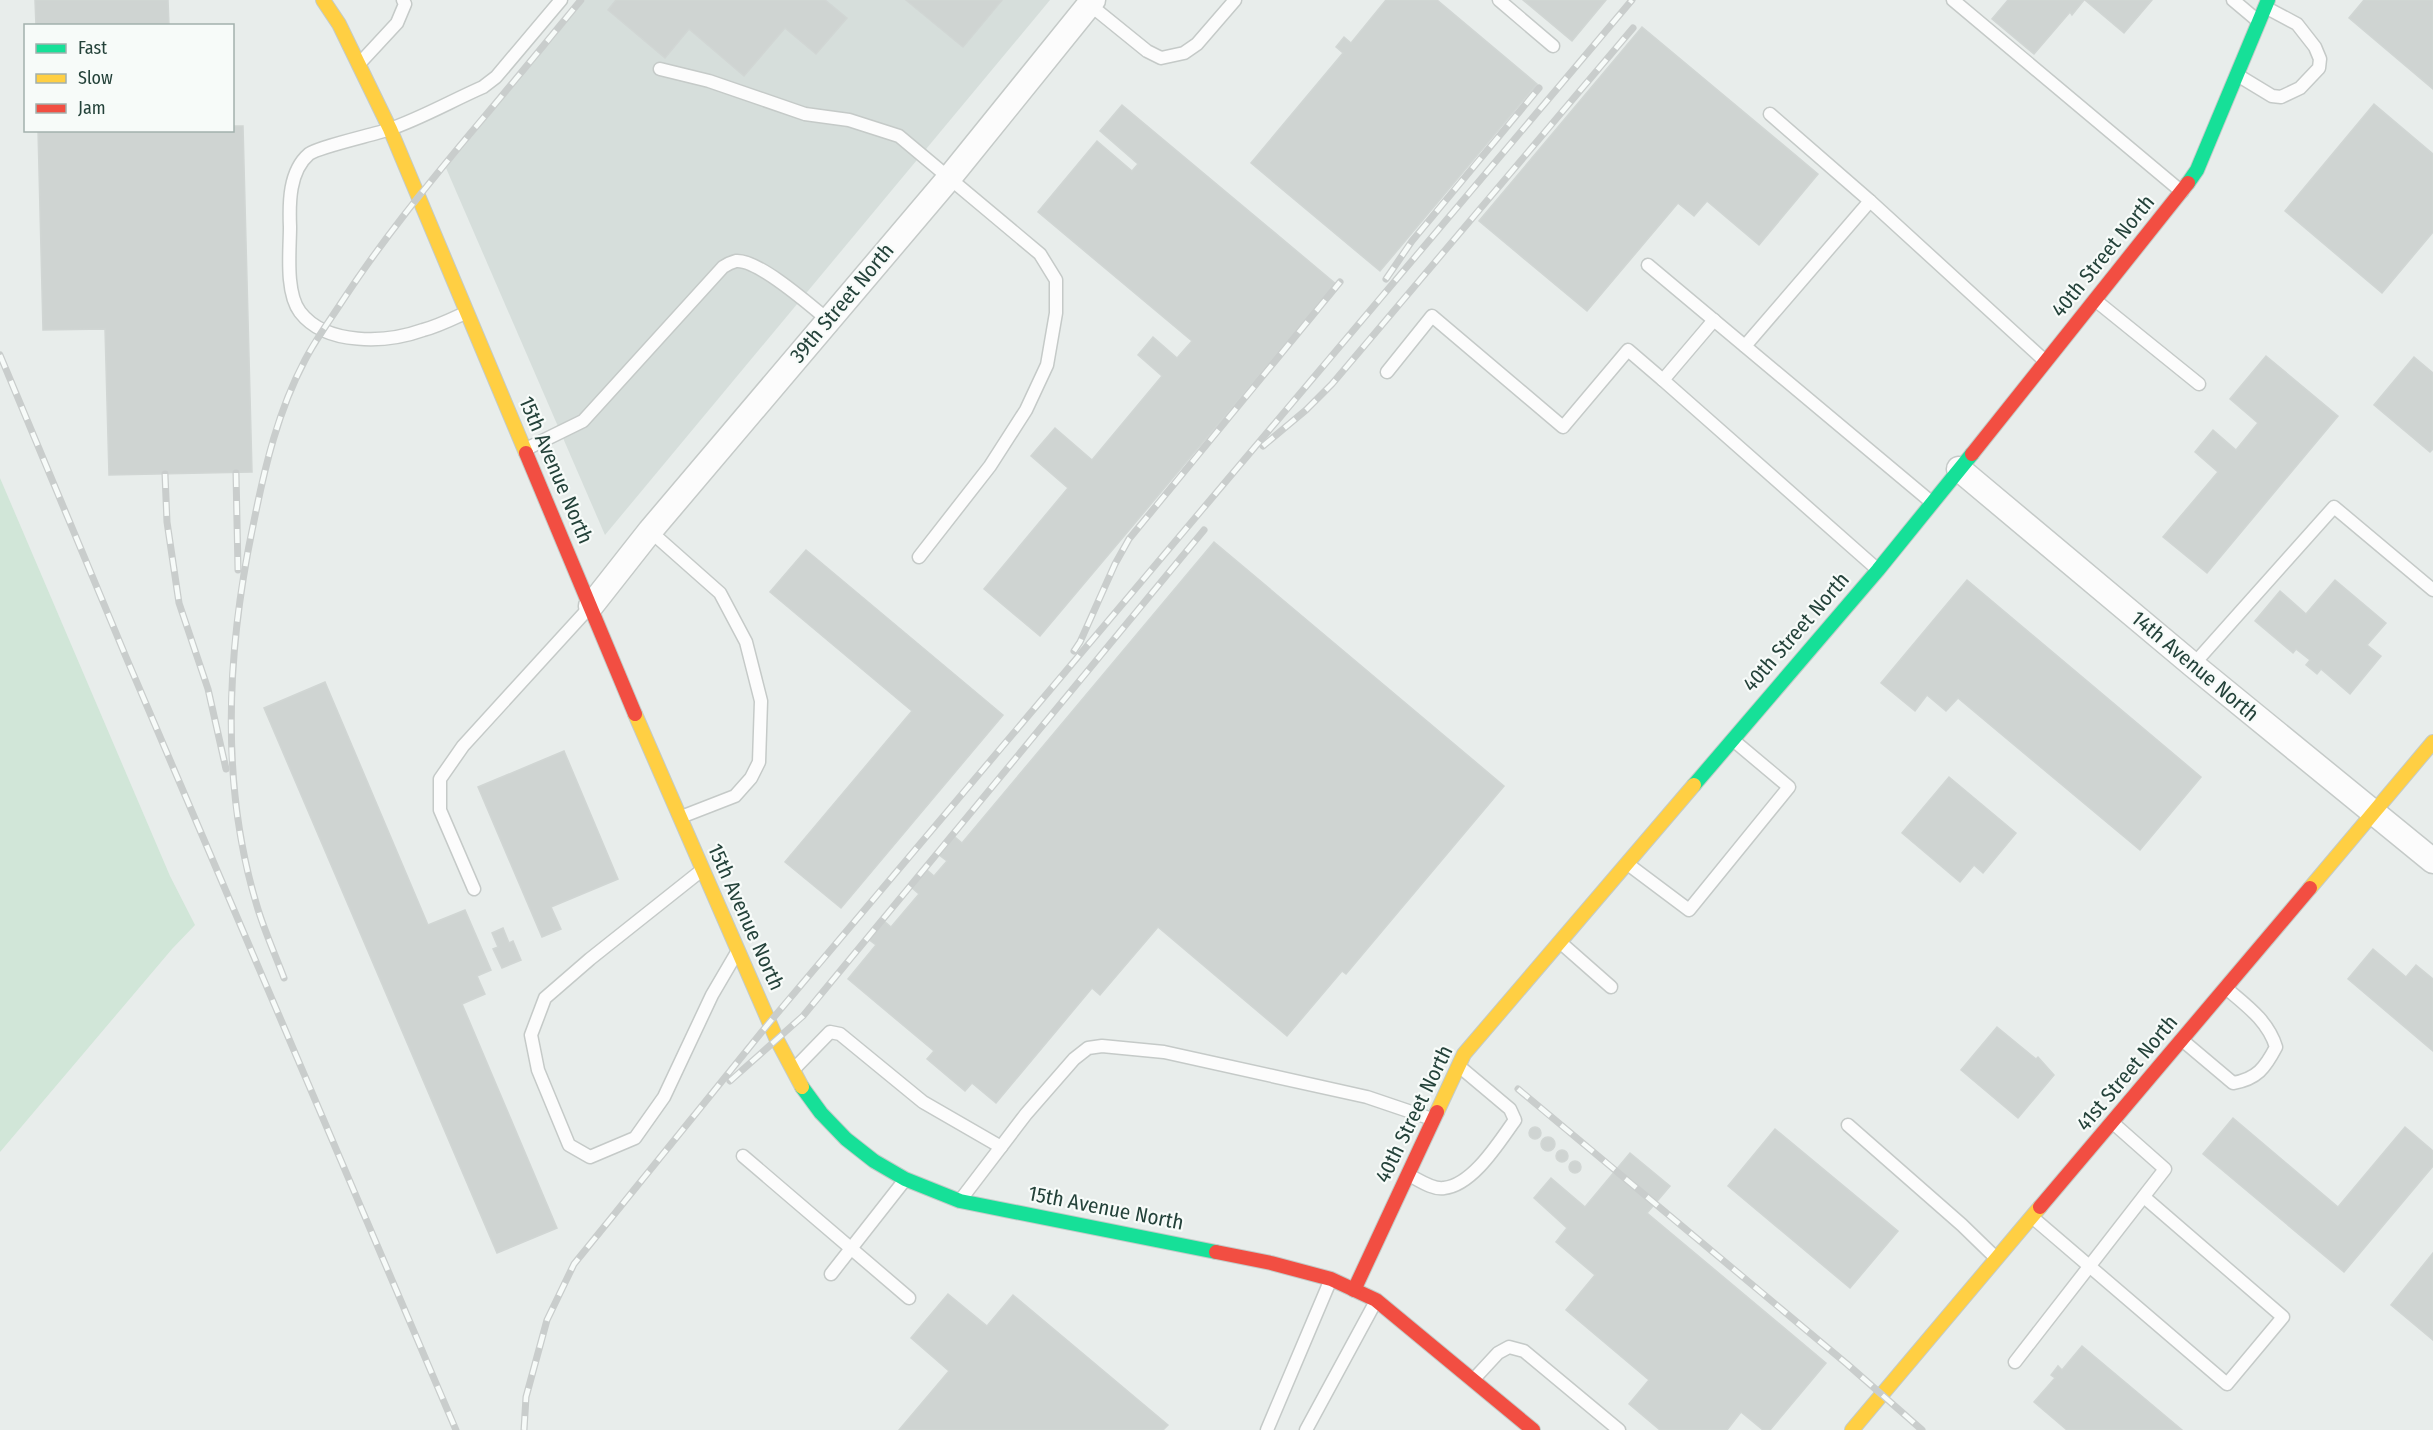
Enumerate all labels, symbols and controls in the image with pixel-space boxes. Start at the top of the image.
legend [24,24,234,132]
text: Fast [78,37,107,59]
text: Slow [78,67,113,89]
text: Jam [78,97,106,119]
street label: 40th Street North [2046,190,2160,322]
street label: 39th Street North [784,238,900,368]
street label: 15th Avenue North [513,392,599,548]
street label: 40th Street North [1737,567,1855,697]
street label: 14th Avenue North [2126,605,2264,727]
street label: 15th Avenue North [702,840,790,994]
street label: 41st Street North [2071,1010,2183,1136]
street label: 40th Street North [1370,1041,1458,1187]
street label: 15th Avenue North [1026,1180,1186,1236]

